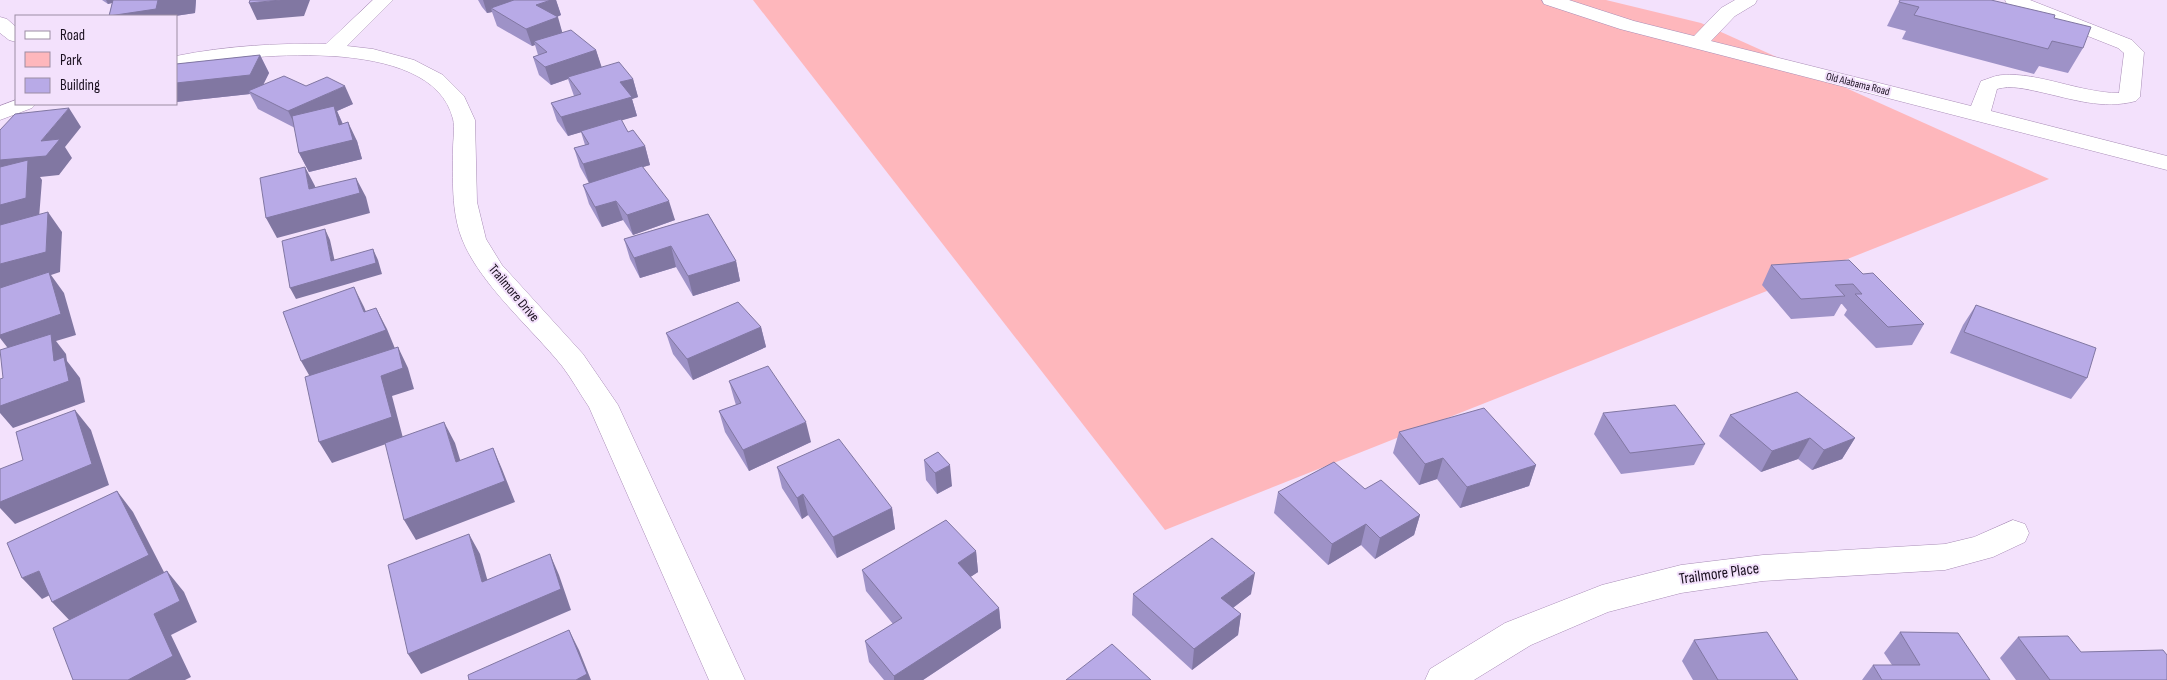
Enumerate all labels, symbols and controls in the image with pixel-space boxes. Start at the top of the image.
legend [15,15,178,105]
text: Road [60,26,85,45]
text: Park [60,51,82,70]
street label: Old Alabama Road [1825,70,1892,98]
text: Building [60,76,100,95]
street label: Trailmore Drive [485,261,543,325]
street label: Trailmore Place [1678,559,1760,589]

